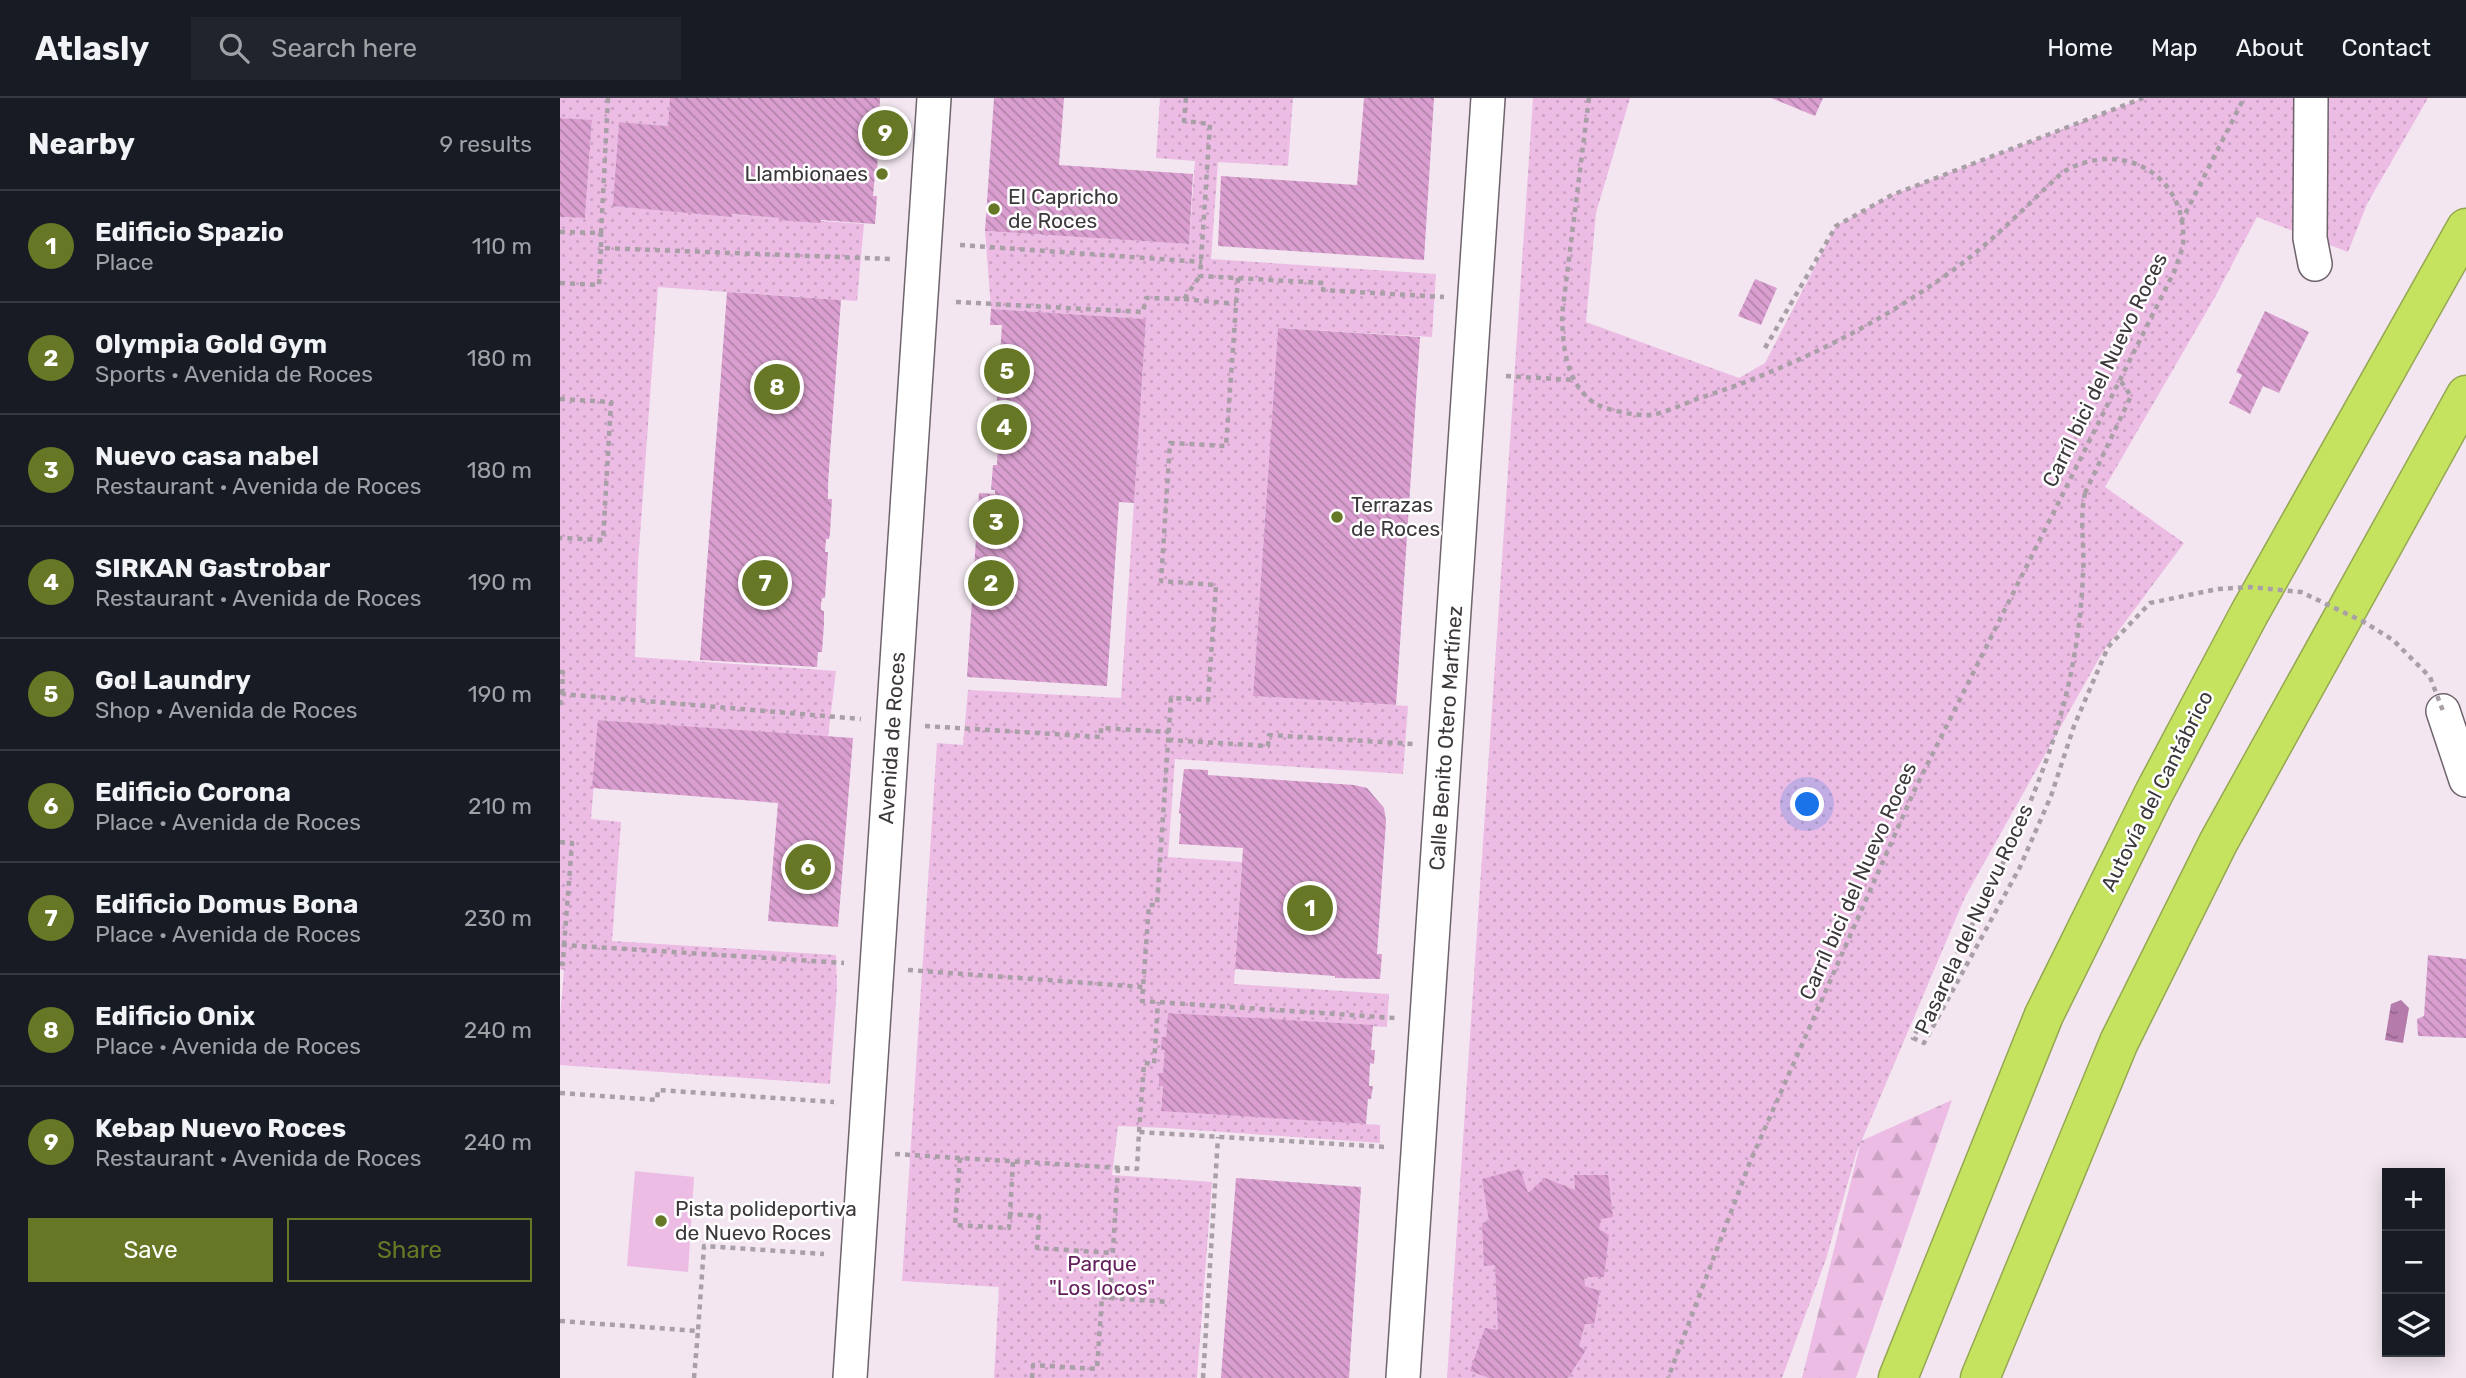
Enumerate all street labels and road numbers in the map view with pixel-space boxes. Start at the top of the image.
street label: Carríl bici del Nuevo Roces [2037,249,2172,491]
street label: Calle Benito Otero Martínez [1424,605,1467,871]
street label: Avenida de Roces [873,651,910,825]
street label: Autovía del Cantábrico [2095,686,2218,895]
street label: Carríl bici del Nuevo Roces [1794,758,1921,1004]
street label: Pasarela del Nuevu Roces [1909,800,2038,1038]

